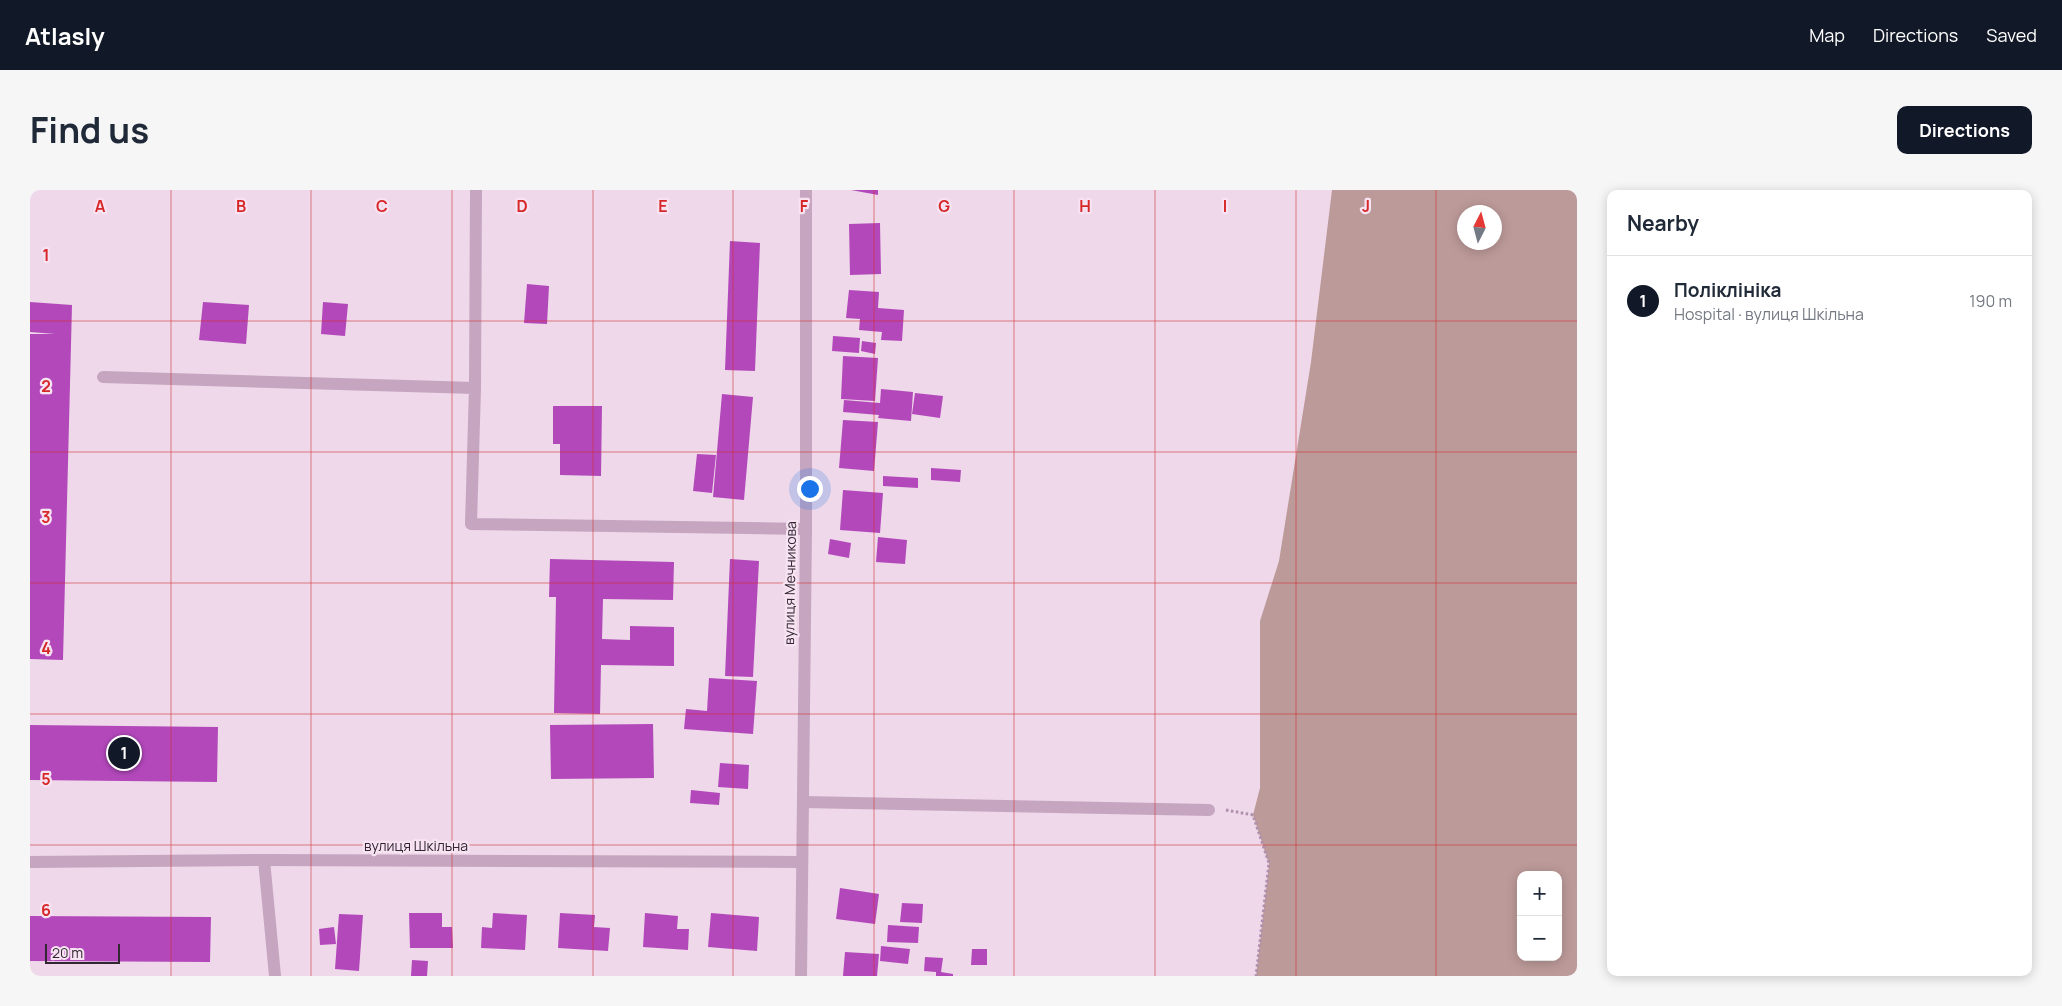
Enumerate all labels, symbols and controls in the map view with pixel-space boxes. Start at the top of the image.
text: Atlasly [25,19,105,52]
text: Map [1809,23,1845,47]
text: Directions [1873,23,1958,47]
text: Saved [1986,23,2037,47]
text: Find us [30,106,149,154]
button: Directions [1897,106,2032,154]
text: A [95,195,106,217]
text: B [236,195,246,217]
text: C [376,195,388,217]
text: D [516,195,528,217]
text: E [658,195,668,217]
text: F [800,195,809,217]
text: G [938,195,950,217]
text: H [1079,195,1091,217]
text: I [1223,195,1227,217]
text: J [1362,195,1370,217]
north arrow [1457,205,1502,250]
text: Nearby [1627,209,1699,237]
text: 1 [42,244,50,266]
text: Поліклініка [1674,277,1782,303]
text: 1 [1639,290,1647,312]
text: 190 m [1969,290,2012,312]
text: Hospital · вулиця Шкільна [1674,303,1864,325]
text: 2 [41,375,51,397]
your location [797,476,823,502]
text: 3 [41,506,51,528]
street label: вулиця Мечникова [779,521,800,645]
text: 4 [41,637,51,659]
pin: 1 [108,734,140,772]
text: 5 [41,768,51,790]
street label: вулиця Шкільна [364,836,468,855]
map controls [1517,871,1562,961]
button: + [1517,871,1562,916]
text: 6 [41,899,51,921]
button: − [1517,916,1562,961]
scale bar [45,941,120,964]
text: 20 m [52,943,83,962]

